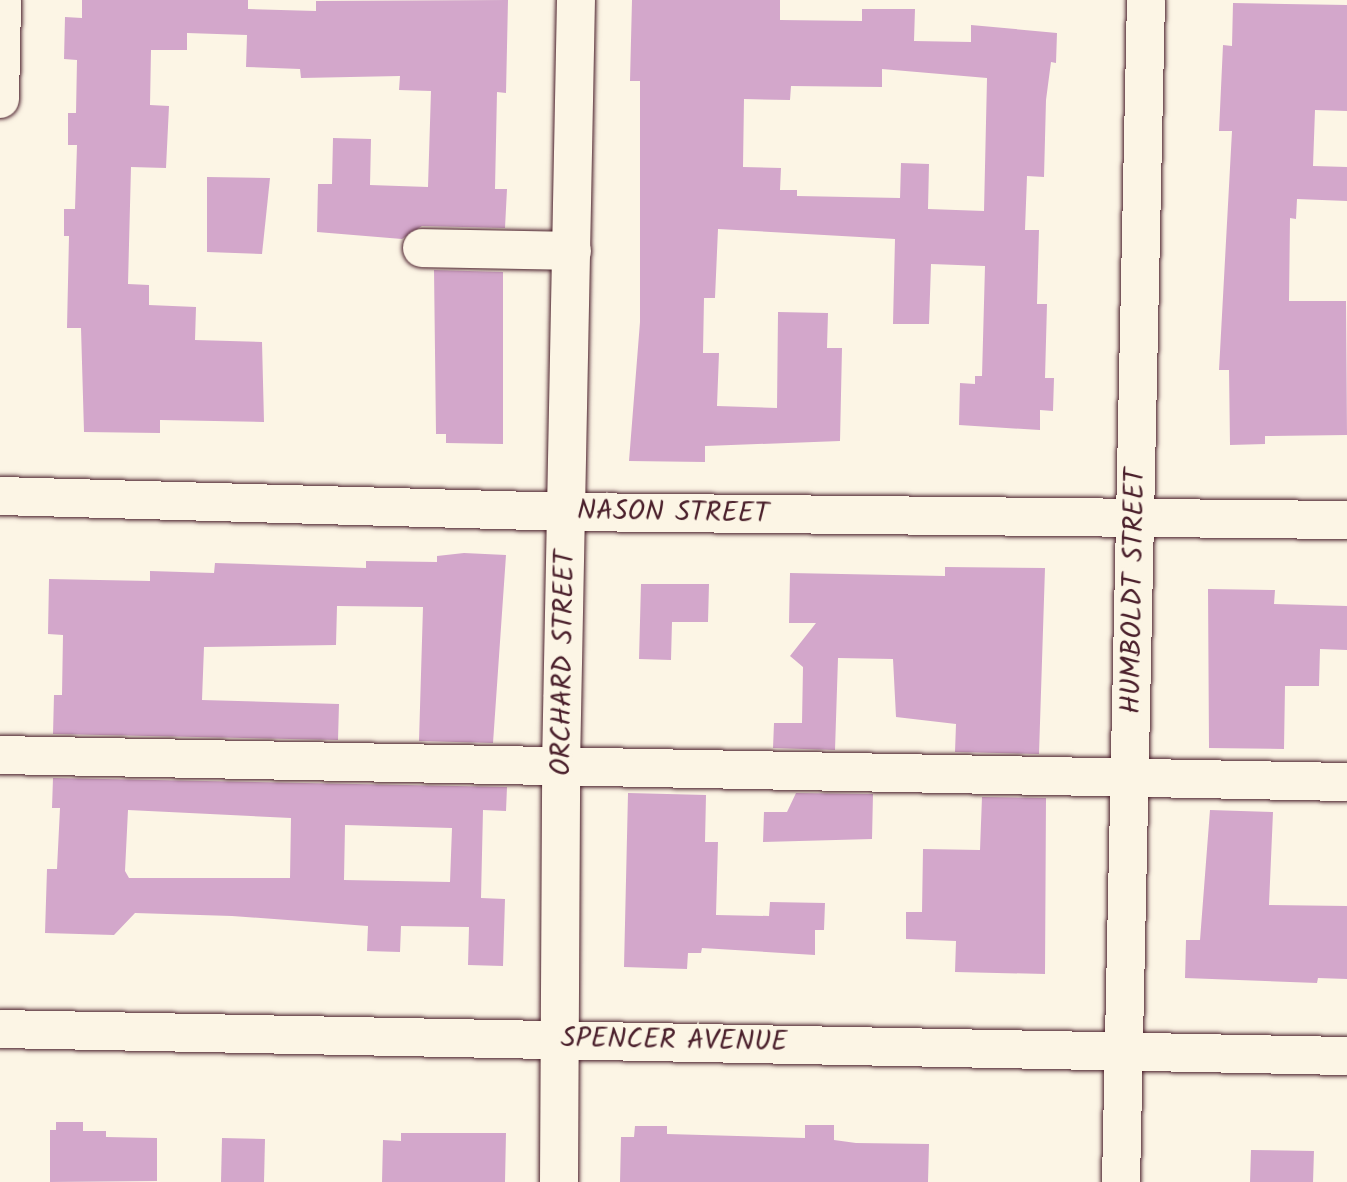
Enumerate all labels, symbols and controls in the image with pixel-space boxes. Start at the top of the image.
street label: HUMBOLDT STREET [1115,468,1153,714]
street label: NASON STREET [577,495,769,531]
street label: ORCHARD STREET [545,550,583,776]
street label: SPENCER AVENUE [560,1022,788,1060]

